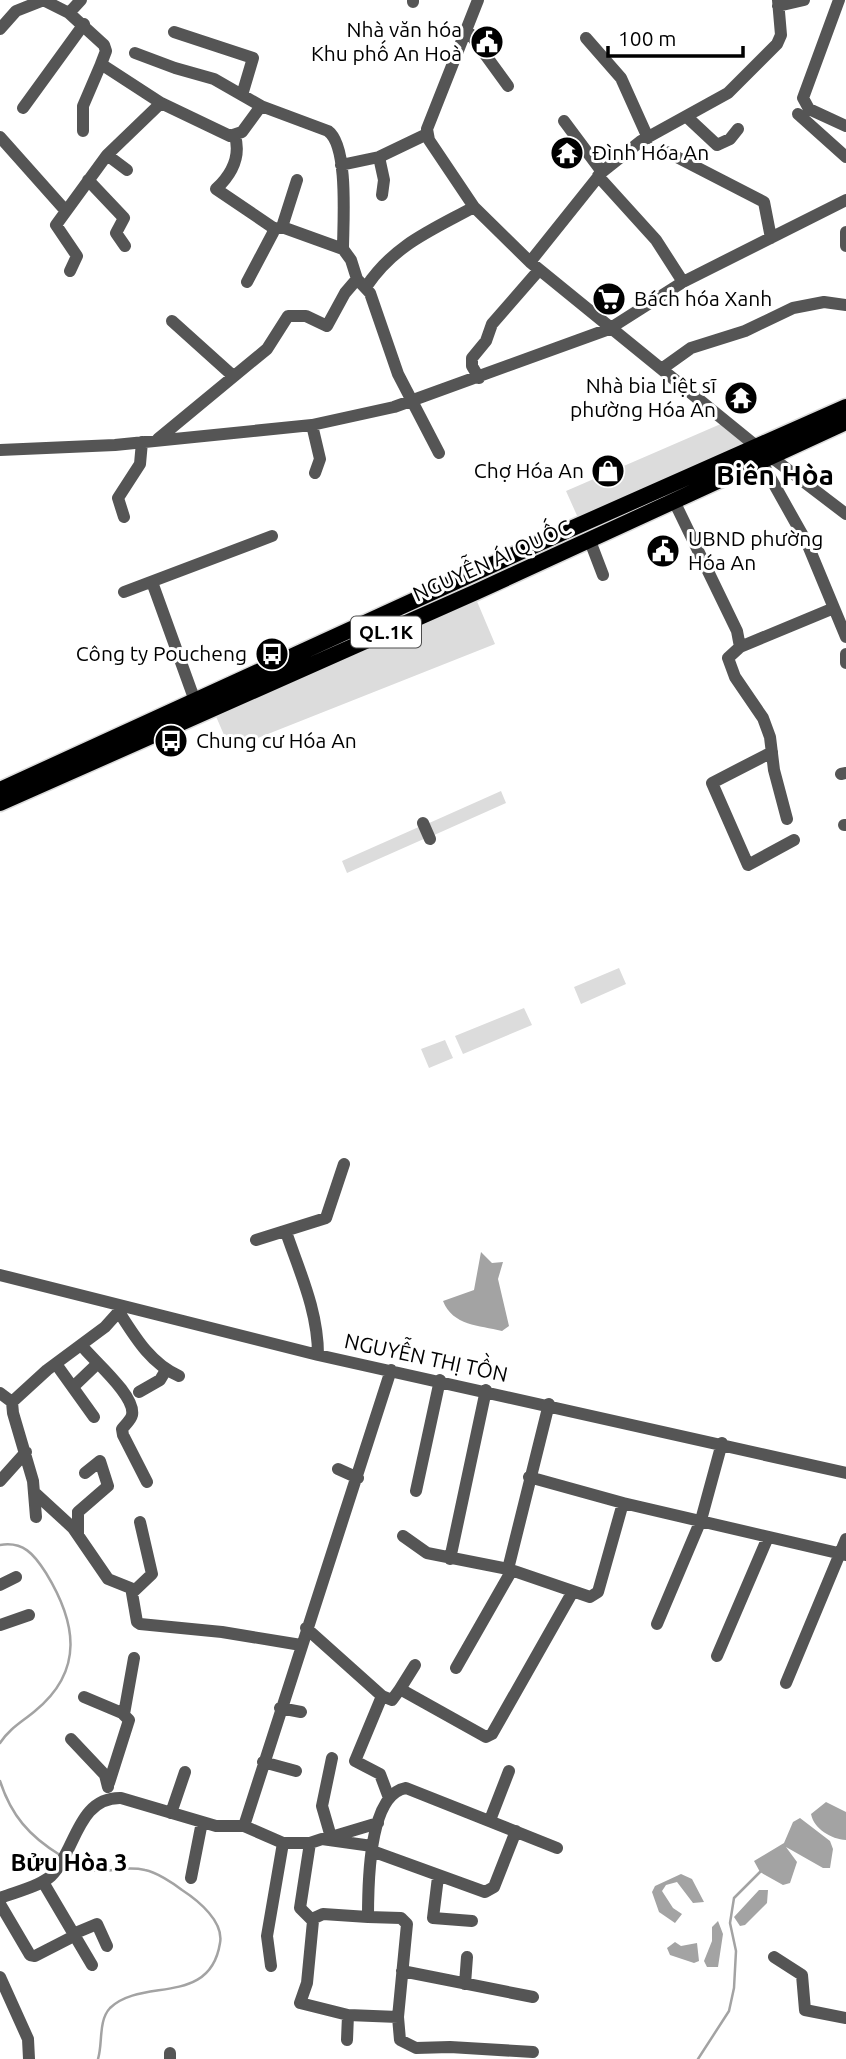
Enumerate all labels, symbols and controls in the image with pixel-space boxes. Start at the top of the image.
scale bar [608,14,743,58]
place label: Nhà văn hóa Khu phố An Hoà [311,17,462,65]
public building icon: Nhà văn hóa Khu phố An Hoà [468,23,506,61]
text: 100 m [618,26,676,50]
temple icon: Đình Hóa An [548,134,586,172]
place label: Đình Hóa An [592,140,709,164]
supermarket icon: Bách hóa Xanh [590,280,628,318]
place label: Bách hóa Xanh [634,286,772,310]
place label: Nhà bia Liệt sĩ phường Hóa An [570,373,717,421]
temple icon: Nhà bia Liệt sĩ phường Hóa An [722,379,760,417]
shop icon: Chợ Hóa An [589,452,627,490]
place label: Chợ Hóa An [474,458,584,482]
district label: Biên Hòa [716,459,834,490]
street label: NGUYỄN ÁI QUỐC [407,509,575,606]
place label: UBND phường Hóa An [688,526,823,574]
public building icon: UBND phường Hóa An [644,532,682,570]
road number: QL.1K [351,617,421,648]
bus stop icon: Công ty Poucheng [253,635,291,673]
place label: Công ty Poucheng [76,641,247,665]
bus stop icon: Chung cư Hóa An [152,722,190,760]
place label: Chung cư Hóa An [196,728,357,752]
street label: NGUYỄN THỊ TỒN [342,1323,511,1386]
district label: Bửu Hòa 3 [10,1849,128,1876]

